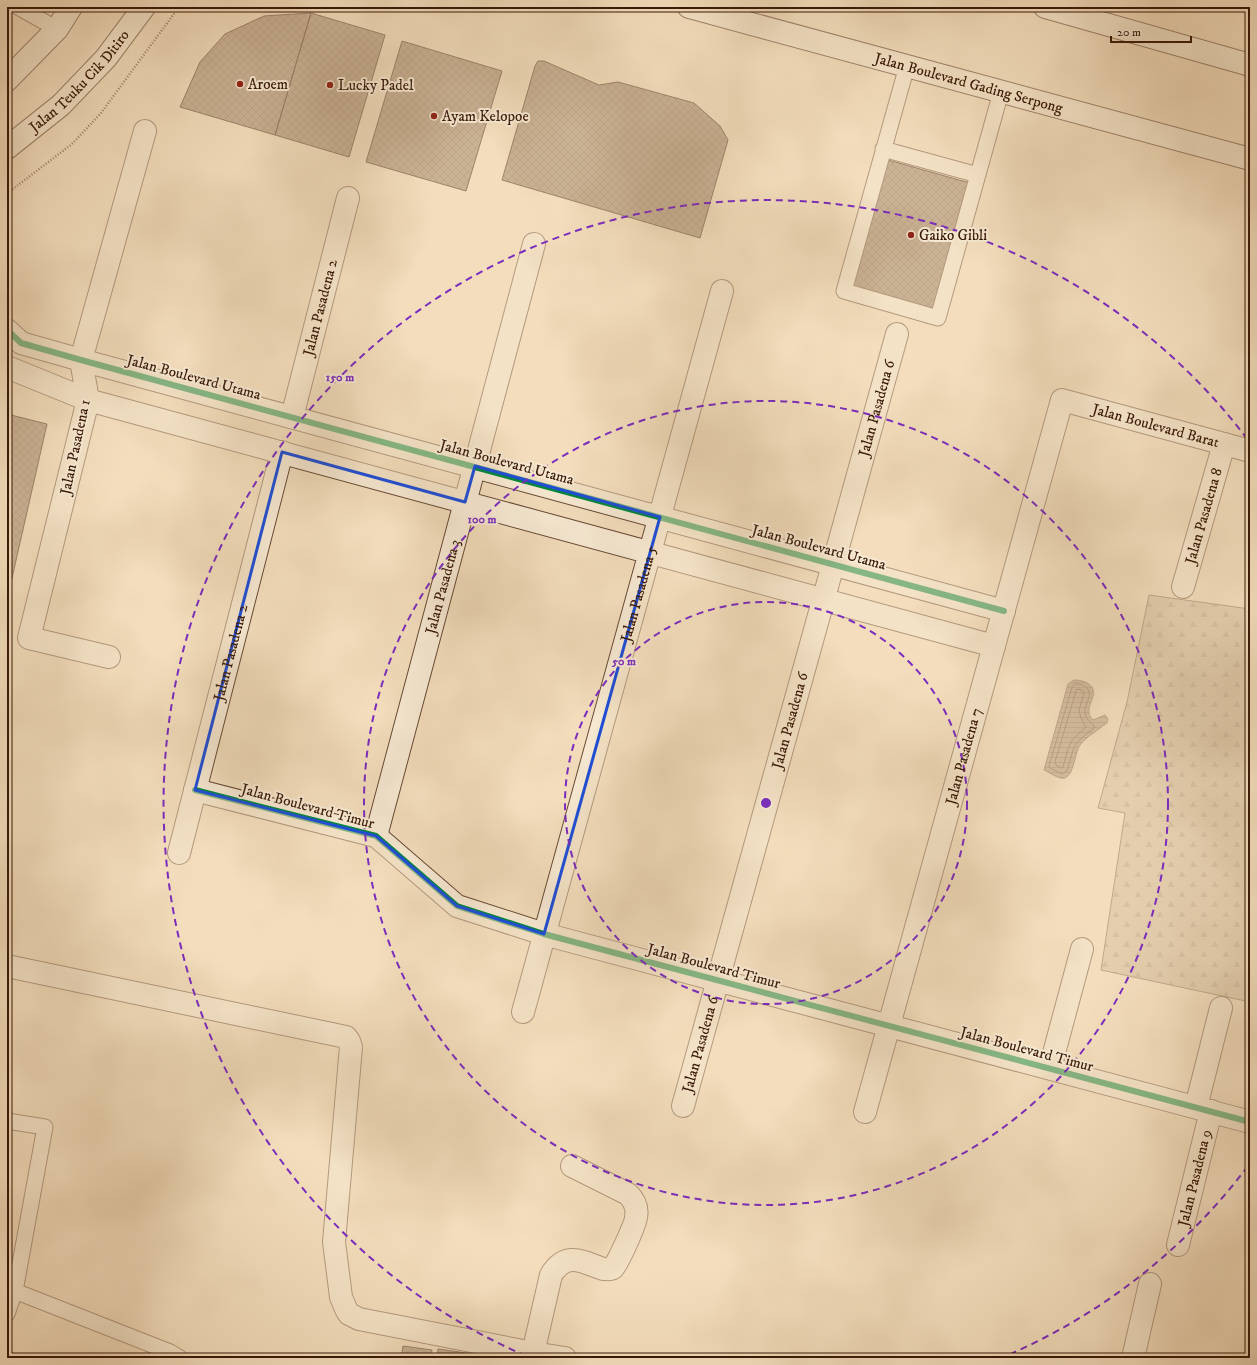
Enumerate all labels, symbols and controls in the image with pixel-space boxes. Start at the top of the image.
scale bar [1111,18,1191,44]
text: 20 m [1117,25,1141,40]
street label: Jalan Teuku Cik Ditiro [24,26,134,138]
street label: Jalan Boulevard Gading Serpong [871,48,1066,118]
place label: Aroem [248,75,288,94]
place label: Lucky Padel [338,76,414,95]
marker: Aroem [235,79,245,89]
marker: Lucky Padel [325,80,335,90]
place label: Ayam Kelopoe [442,107,529,126]
marker: Ayam Kelopoe [429,111,439,121]
place label: Gaiko Gibli [919,226,987,245]
marker: Gaiko Gibli [906,230,916,240]
street label: Jalan Pasadena 2 [299,257,342,360]
street label: Jalan Boulevard Utama [123,350,264,405]
street label: Jalan Pasadena 6 [854,357,900,461]
text: 150 m [326,370,354,385]
street label: Jalan Pasadena 1 [56,398,95,499]
street label: Jalan Boulevard Barat [1088,399,1221,452]
street label: Jalan Boulevard Utama [436,435,577,490]
street label: Jalan Pasadena 8 [1181,466,1227,568]
text: 100 m [468,512,496,527]
street label: Jalan Boulevard Utama [748,520,889,575]
street label: Jalan Pasadena 3 [421,537,465,638]
street label: Jalan Pasadena 5 [616,543,661,646]
street label: Jalan Pasadena 2 [209,602,253,705]
text: 50 m [611,654,636,669]
street label: Jalan Pasadena 6 [767,669,813,773]
street label: Jalan Pasadena 7 [941,706,986,809]
street label: Jalan Boulevard Timur [237,779,377,834]
centre of rings [759,796,773,810]
street label: Jalan Boulevard Timur [643,939,783,994]
street label: Jalan Pasadena 6 [678,993,723,1097]
street label: Jalan Boulevard Timur [956,1022,1096,1077]
street label: Jalan Pasadena 9 [1173,1128,1216,1230]

